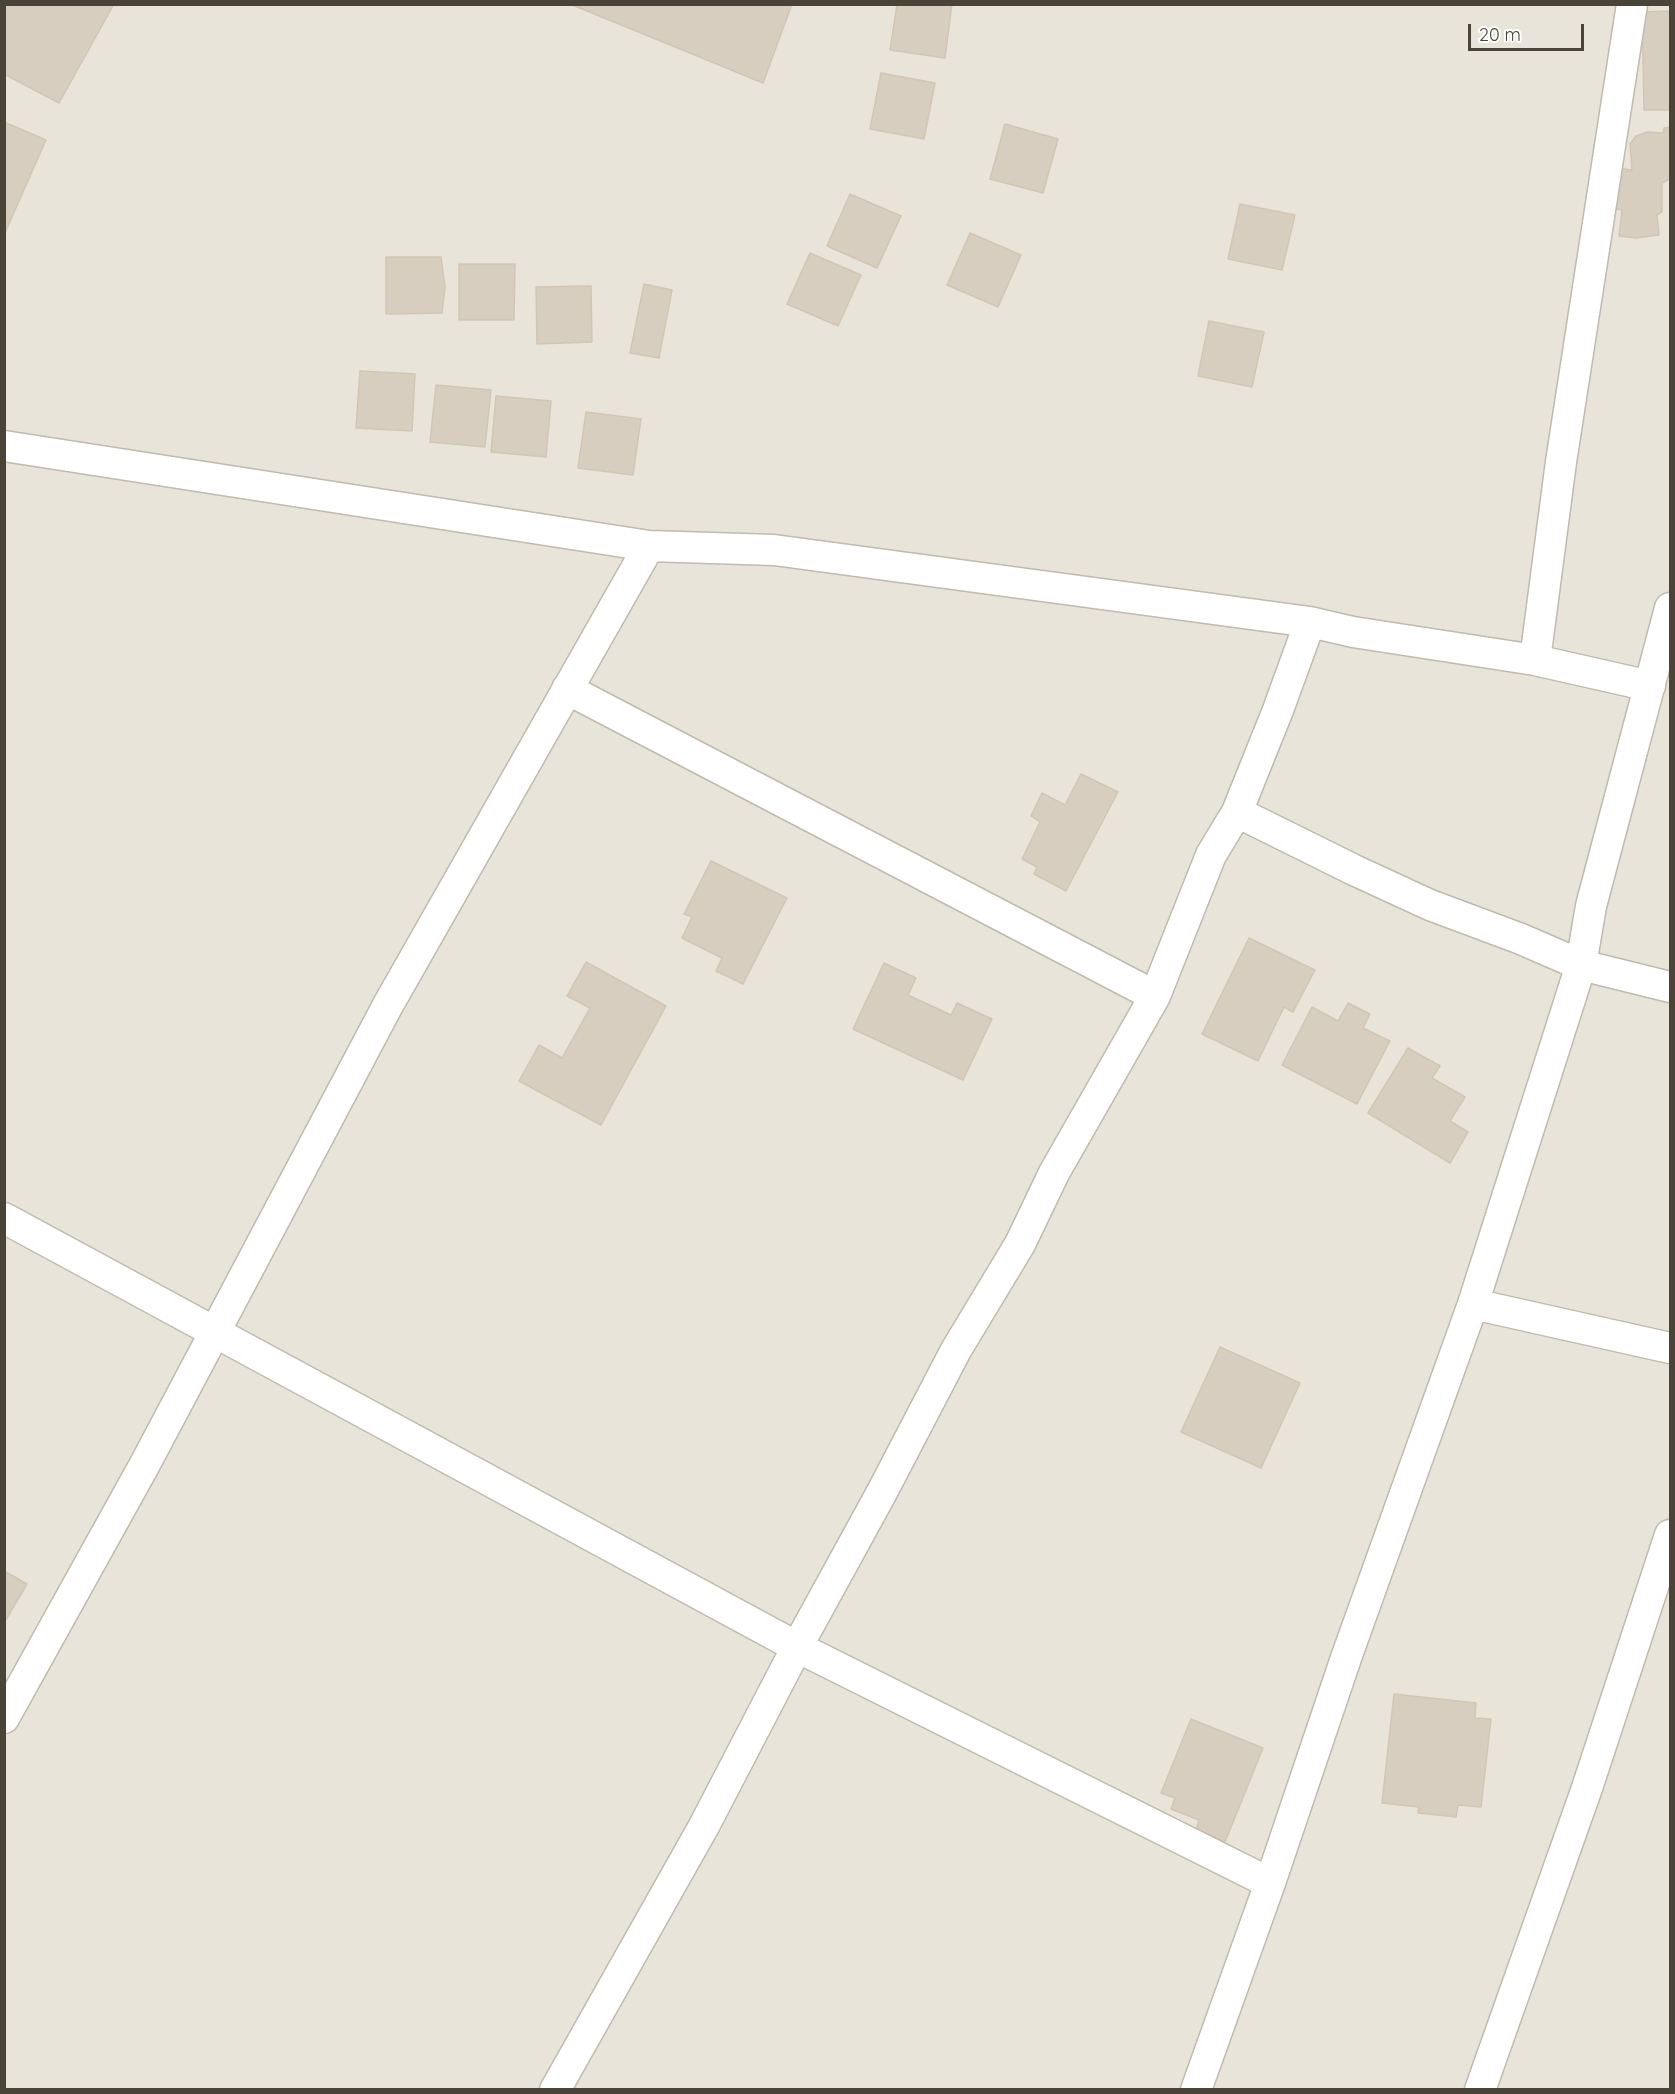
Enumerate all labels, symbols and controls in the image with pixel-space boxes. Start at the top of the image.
scale bar [1471,12,1586,50]
text: 20 m [1479,23,1521,46]

